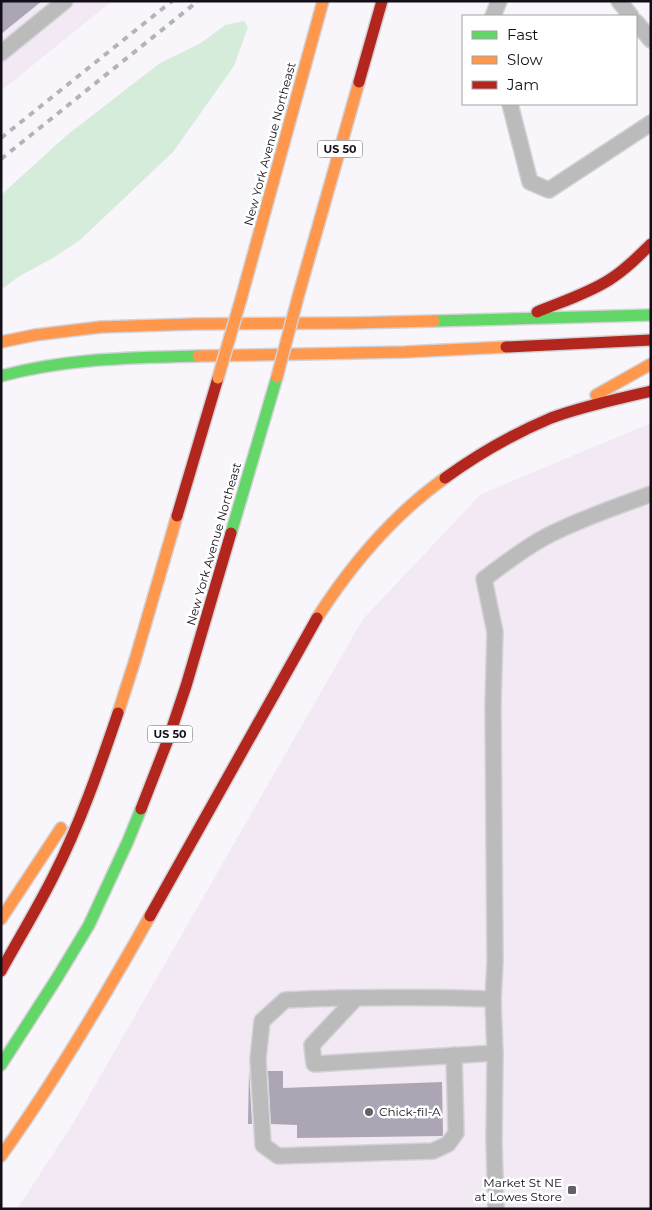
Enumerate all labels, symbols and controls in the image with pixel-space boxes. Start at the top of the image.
legend [462,15,637,105]
text: Fast [507,25,538,44]
text: Slow [507,50,543,69]
street label: New York Avenue Northeast [240,60,299,227]
text: Jam [506,75,539,94]
road number: US 50 [318,140,362,158]
street label: New York Avenue Northeast [183,461,244,627]
road number: US 50 [148,726,192,742]
place label: Chick-fil-A [379,1104,441,1119]
marker: Chick-fil-A [363,1106,375,1118]
place label: Market St NE at Lowes Store [475,1175,562,1204]
marker: Market St NE at Lowes Store [566,1184,578,1196]

